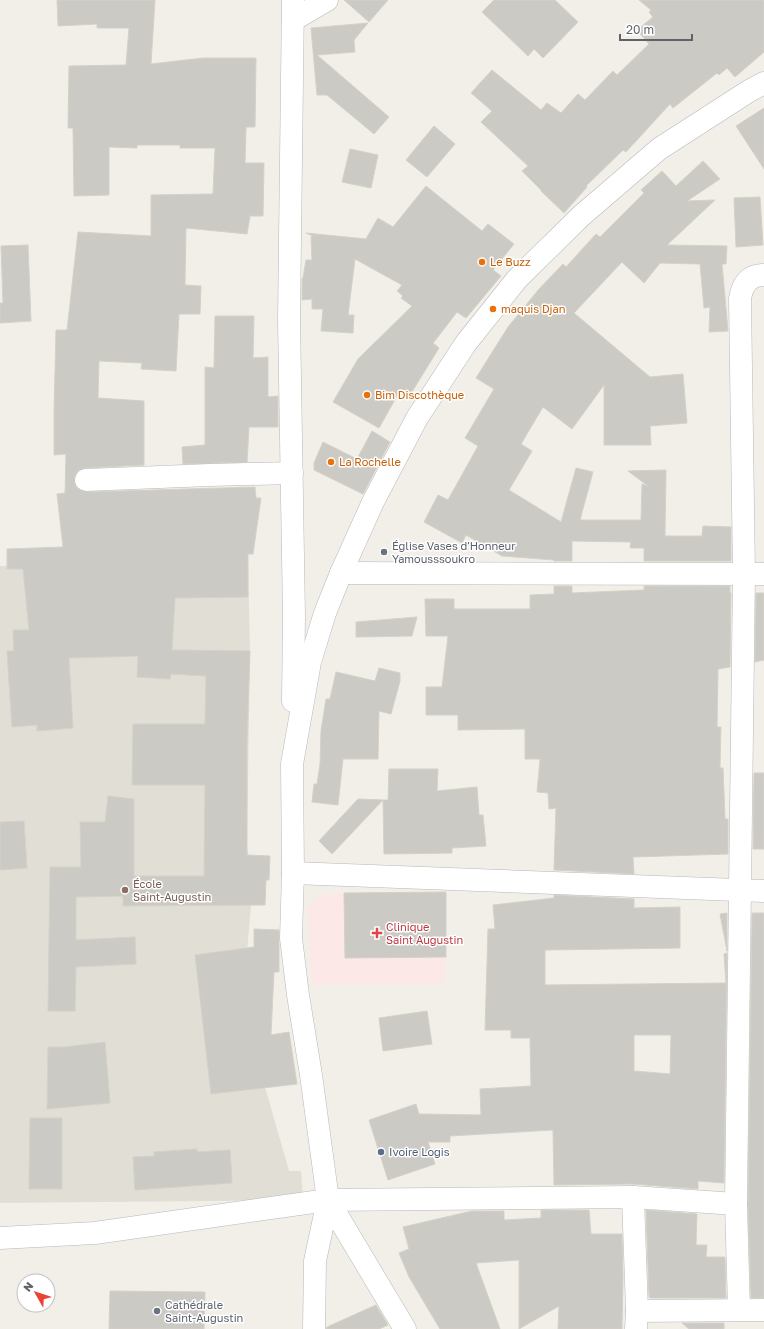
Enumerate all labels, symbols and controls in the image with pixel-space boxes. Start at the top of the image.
scale bar [620,16,692,42]
text: 20 m [626,22,654,37]
place label: Le Buzz [490,255,531,268]
marker: Le Buzz [477,257,487,267]
place label: maquis Djan [501,302,566,315]
marker: maquis Djan [488,304,498,314]
place label: Bim Discothèque [375,388,464,401]
marker: Bim Discothèque [362,390,372,400]
place label: La Rochelle [339,455,401,468]
marker: La Rochelle [326,457,336,467]
place label: Église Vases d'Honneur Yamousssoukro [392,539,516,565]
marker: Église Vases d'Honneur Yamousssoukro [379,547,389,557]
place label: École Saint-Augustin [133,877,211,903]
marker: École Saint-Augustin [120,885,130,895]
place label: Clinique Saint Augustin [386,920,463,946]
marker: Clinique Saint Augustin [371,927,383,939]
place label: Ivoire Logis [389,1145,450,1158]
marker: Ivoire Logis [376,1147,386,1157]
north arrow [16,1273,56,1313]
text: N [20,1279,36,1294]
place label: Cathédrale Saint-Augustin [165,1298,243,1324]
marker: Cathédrale Saint-Augustin [152,1306,162,1316]

